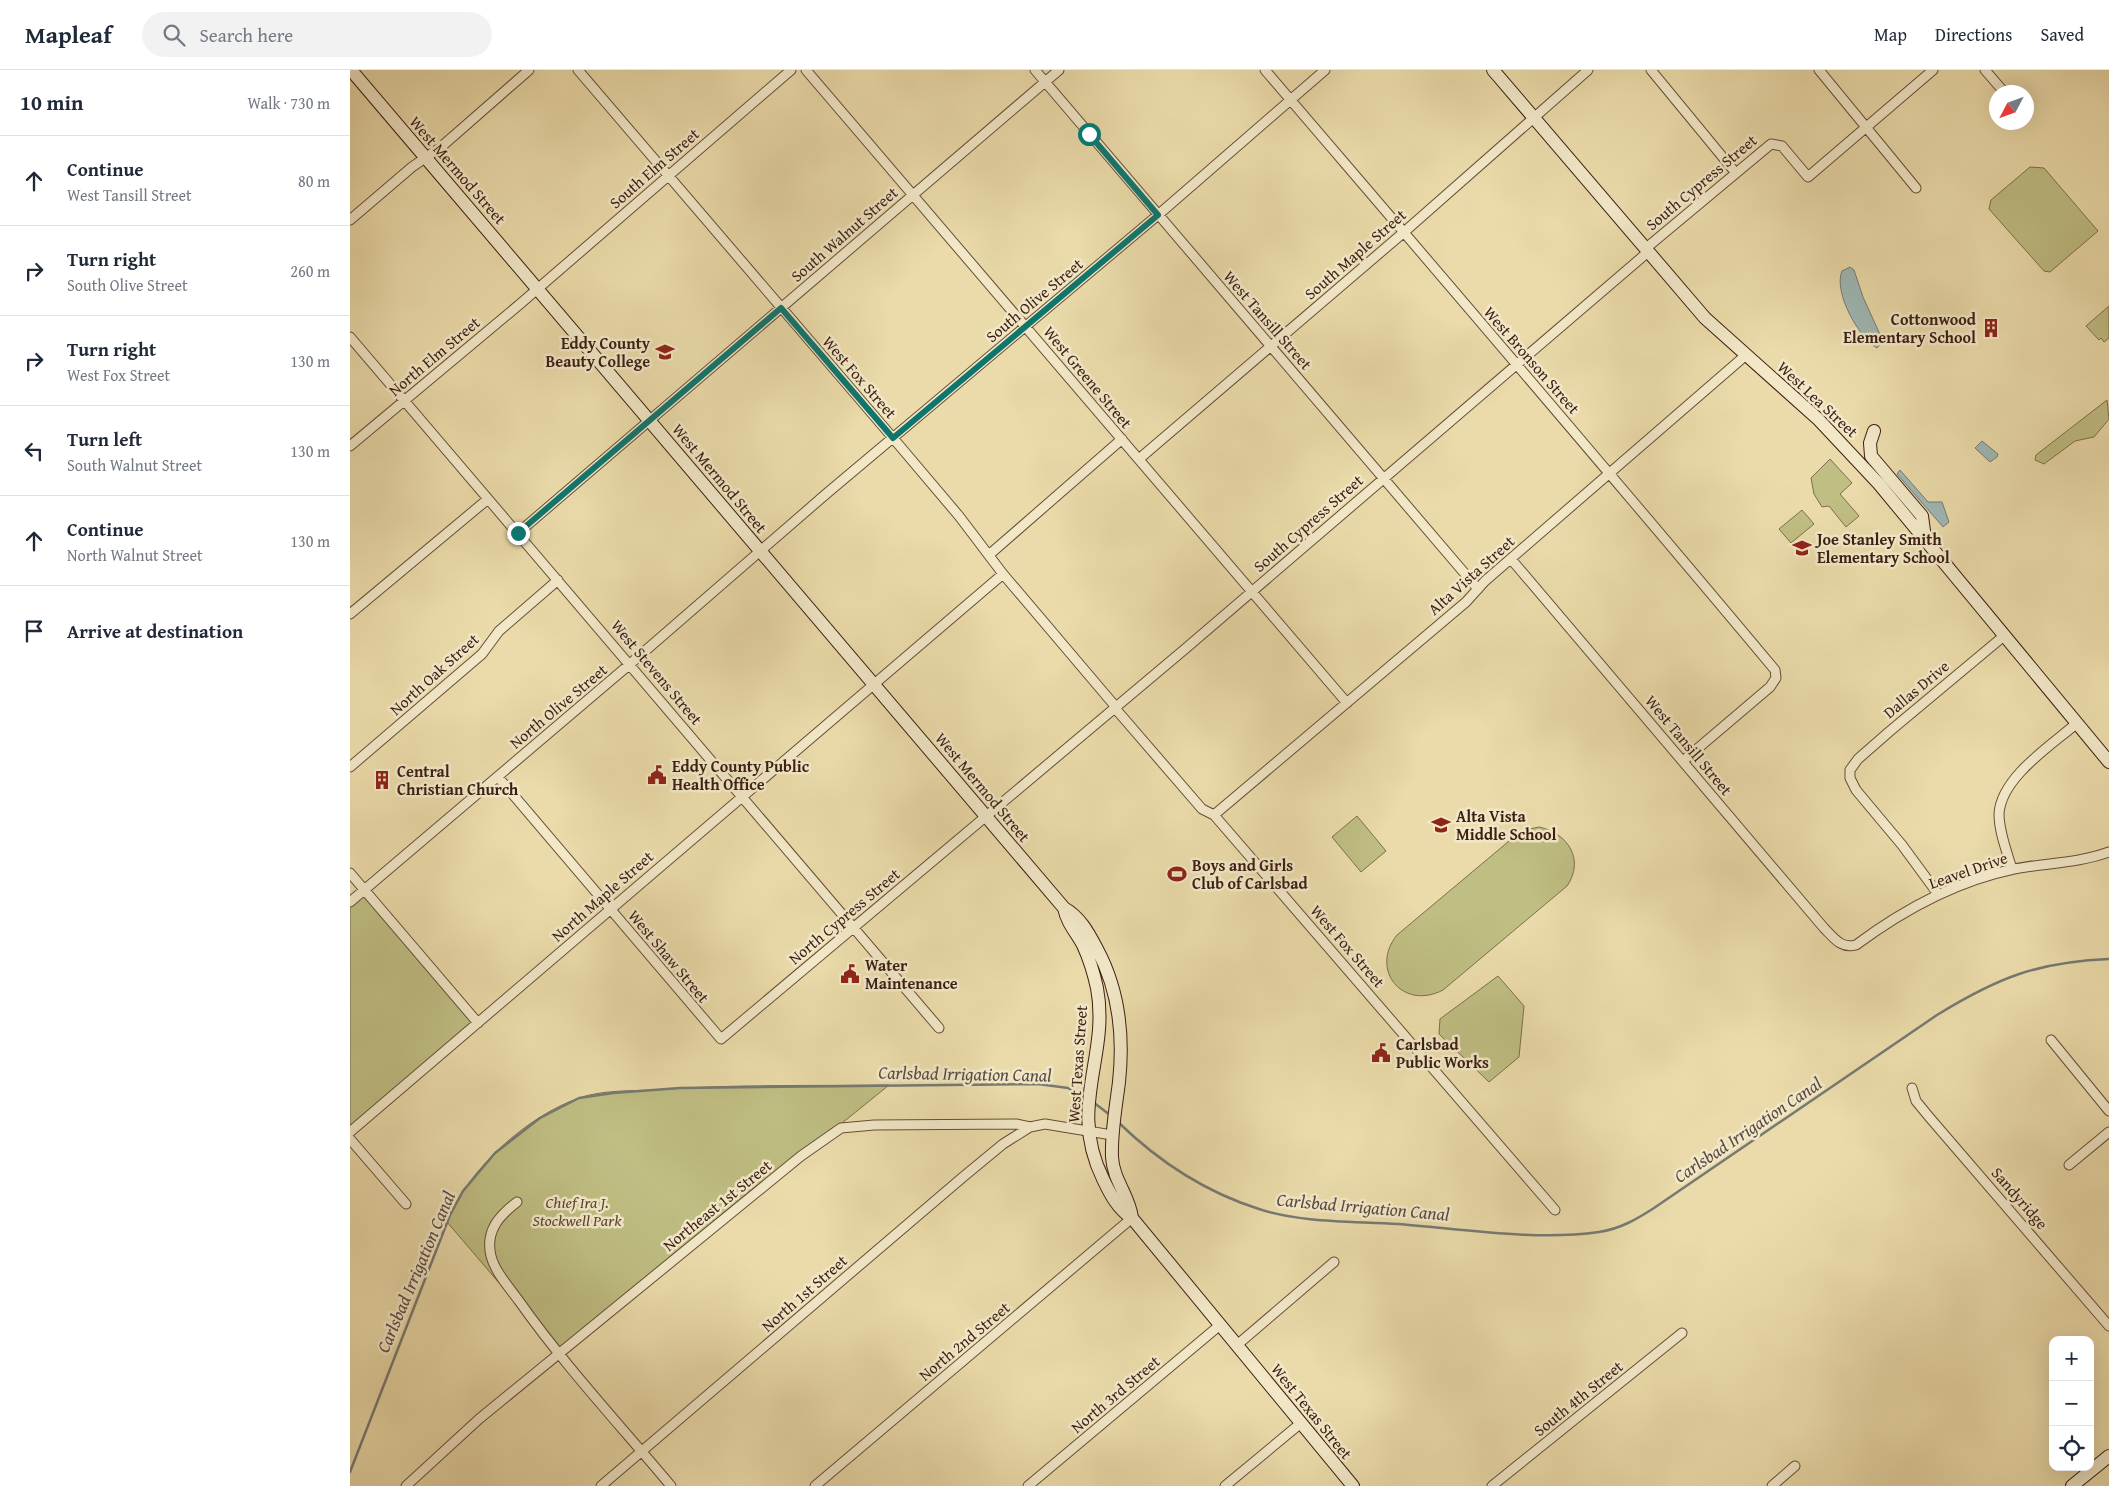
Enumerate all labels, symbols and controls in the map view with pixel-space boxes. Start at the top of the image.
search box [142,12,492,57]
text: Mapleaf [25,17,112,52]
icon: search [160,21,188,49]
text: Search here [200,21,293,49]
text: Map [1874,21,1907,48]
text: Directions [1935,21,2012,48]
text: Saved [2040,21,2084,48]
north arrow [1989,85,2034,130]
text: 10 min [20,87,83,118]
text: Walk · 730 m [247,91,330,115]
street label: West Mermod Street [404,110,512,230]
street label: South Elm Street [604,122,705,214]
route start [1078,123,1101,146]
street label: South Cypress Street [1640,128,1762,236]
text: Continue [67,155,144,183]
icon: ahead [20,167,48,195]
text: 80 m [298,169,330,193]
street label: South Walnut Street [785,180,903,287]
text: West Tansill Street [67,183,192,207]
street label: South Maple Street [1299,203,1411,305]
text: Turn right [67,245,156,273]
street label: South Olive Street [980,252,1088,348]
icon: right [20,257,48,285]
text: 260 m [290,259,330,283]
street label: West Tansill Street [1218,265,1318,375]
text: South Olive Street [67,273,188,297]
street label: West Bronson Street [1478,301,1586,419]
place label: Cottonwood Elementary School [1843,307,1977,349]
street label: North Elm Street [383,310,485,402]
building icon: Cottonwood Elementary School [1980,317,2002,339]
street label: West Greene Street [1038,321,1138,434]
street label: West Fox Street [817,330,903,424]
place label: Eddy County Beauty College [545,331,651,373]
text: Turn right [67,335,156,363]
school or university icon: Eddy County Beauty College [654,341,676,363]
icon: right [20,347,48,375]
text: 130 m [290,349,330,373]
street label: West Lea Street [1772,355,1864,443]
text: West Fox Street [67,363,170,387]
street label: West Mermod Street [667,418,773,538]
text: Turn left [67,425,142,453]
icon: left [20,437,48,465]
text: 130 m [290,439,330,463]
text: South Walnut Street [67,453,202,477]
street label: South Cypress Street [1248,468,1368,578]
text: Continue [67,515,144,543]
route end [507,522,530,545]
icon: ahead [20,527,48,555]
place label: Joe Stanley Smith Elementary School [1814,527,1950,569]
text: 130 m [290,529,330,553]
street label: Alta Vista Street [1422,529,1520,621]
school or university icon: Joe Stanley Smith Elementary School [1791,537,1813,559]
text: North Walnut Street [67,543,203,567]
street label: West Stevens Street [606,614,709,730]
icon: arrive [20,617,48,645]
text: Arrive at destination [67,617,243,645]
street label: North Oak Street [384,627,484,721]
street label: Dallas Drive [1878,654,1954,724]
street label: North Olive Street [504,658,612,754]
street label: West Tansill Street [1640,690,1739,801]
street label: West Mermod Street [930,727,1036,847]
place label: Eddy County Public Health Office [672,754,810,796]
place label: Central Christian Church [397,759,519,801]
public building icon: Eddy County Public Health Office [646,764,668,786]
building icon: Central Christian Church [371,769,393,791]
place label: Alta Vista Middle School [1456,804,1556,846]
school or university icon: Alta Vista Middle School [1430,814,1452,836]
street label: North Maple Street [546,844,659,947]
street label: Leavel Drive [1925,845,2011,895]
place label: Boys and Girls Club of Carlsbad [1192,853,1308,895]
street label: North Cypress Street [783,862,905,970]
sports icon: Boys and Girls Club of Carlsbad [1166,863,1188,885]
street label: West Fox Street [1305,899,1391,993]
street label: West Shaw Street [623,904,716,1008]
place label: Water Maintenance [865,953,958,995]
public building icon: Water Maintenance [839,963,861,985]
street label: West Texas Street [1061,1004,1093,1124]
place label: Carlsbad Public Works [1396,1032,1489,1074]
public building icon: Carlsbad Public Works [1370,1042,1392,1064]
water label: Carlsbad Irrigation Canal [878,1058,1052,1089]
water label: Carlsbad Irrigation Canal [1668,1070,1828,1189]
street label: Northeast 1st Street [657,1153,777,1257]
street label: Sandyridge [1986,1161,2054,1235]
water label: Carlsbad Irrigation Canal [369,1186,462,1357]
water label: Carlsbad Irrigation Canal [1276,1186,1451,1228]
park label: Chief Ira J. Stockwell Park [533,1190,622,1232]
street label: North 1st Street [756,1249,853,1337]
street label: North 2nd Street [913,1295,1015,1386]
map controls [2049,1336,2094,1471]
button: + [2049,1336,2094,1381]
street label: North 3rd Street [1065,1349,1165,1439]
street label: South 4th Street [1528,1354,1628,1442]
street label: West Texas Street [1266,1358,1359,1465]
button: − [2049,1381,2094,1426]
button: locate [2049,1426,2094,1471]

